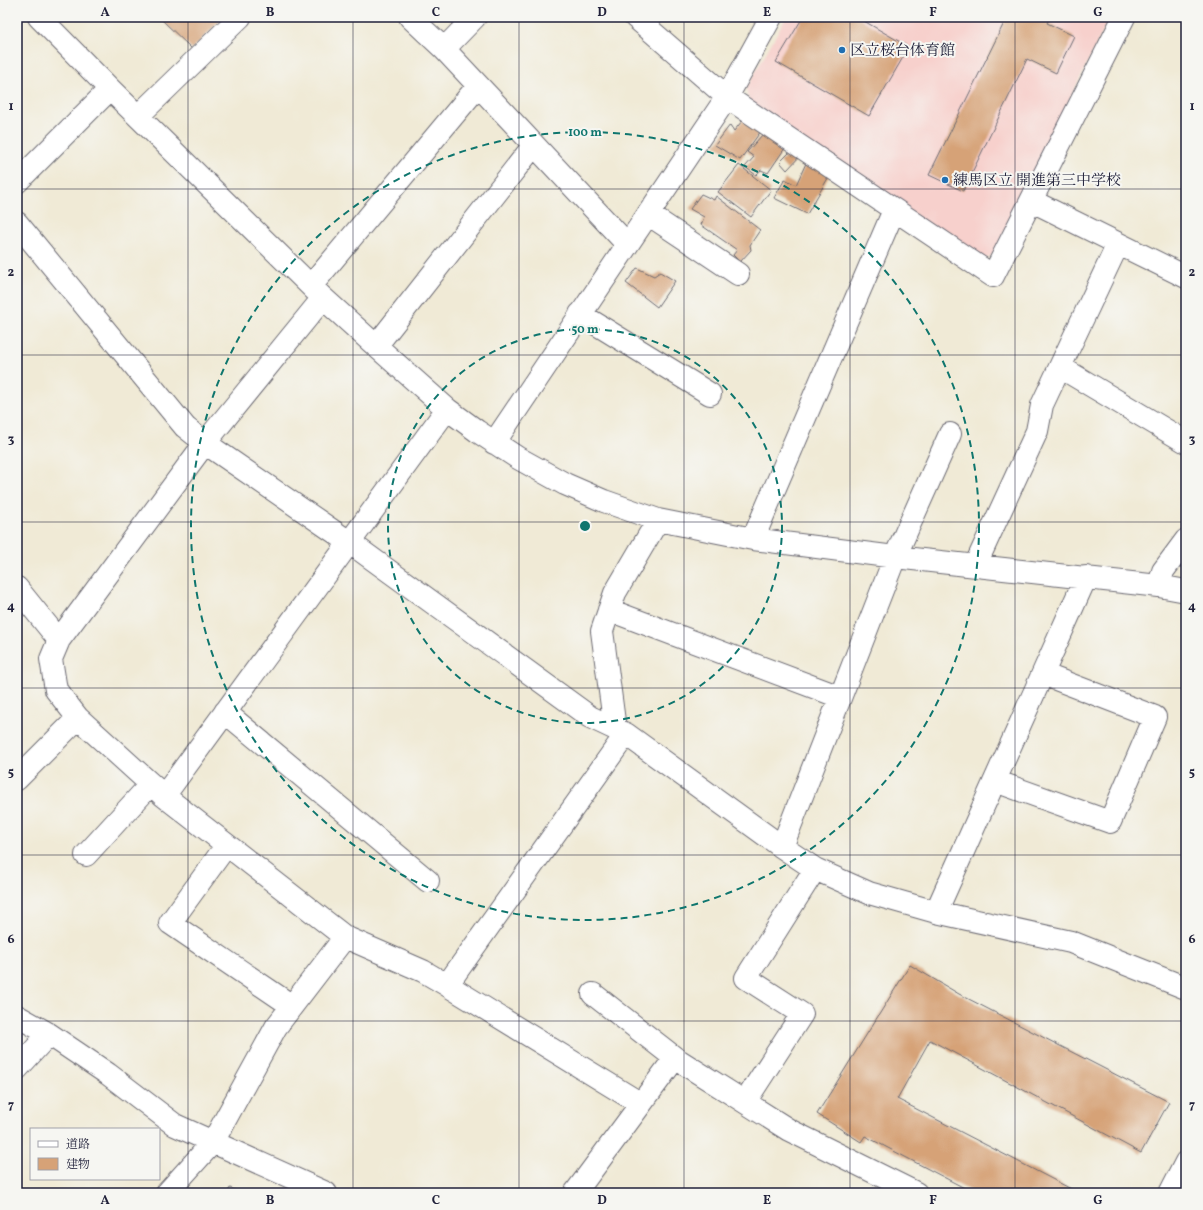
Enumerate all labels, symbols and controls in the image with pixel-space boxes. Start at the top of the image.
text: A [100,4,110,22]
text: B [266,4,275,22]
text: C [432,4,440,22]
text: D [597,4,607,22]
text: E [763,4,771,22]
text: F [929,4,937,22]
text: G [1093,4,1103,22]
place label: 区立桜台体育館 [850,41,955,62]
marker: 区立桜台体育館 [837,45,847,55]
text: 1 [8,98,14,116]
text: 1 [1189,98,1195,116]
text: 100 m [568,125,602,141]
place label: 練馬区立 開進第三中学校 [953,171,1121,192]
marker: 練馬区立 開進第三中学校 [940,175,950,185]
text: 2 [8,264,15,282]
text: 2 [1189,264,1196,282]
text: 50 m [571,322,599,338]
text: 3 [8,431,15,449]
text: 3 [1189,431,1196,449]
centre of rings [578,519,592,533]
text: 4 [7,598,15,616]
text: 4 [1188,598,1196,616]
text: 5 [8,764,14,782]
text: 5 [1189,764,1195,782]
text: 6 [7,931,15,949]
text: 6 [1188,931,1196,949]
text: 7 [8,1097,14,1115]
text: 7 [1189,1097,1195,1115]
legend [30,1128,160,1180]
text: 道路 [66,1137,90,1153]
text: 建物 [66,1157,90,1173]
text: A [100,1192,110,1210]
text: B [266,1192,275,1210]
text: C [432,1192,440,1210]
text: D [597,1192,607,1210]
text: E [763,1192,771,1210]
text: F [929,1192,937,1210]
text: G [1093,1192,1103,1210]

